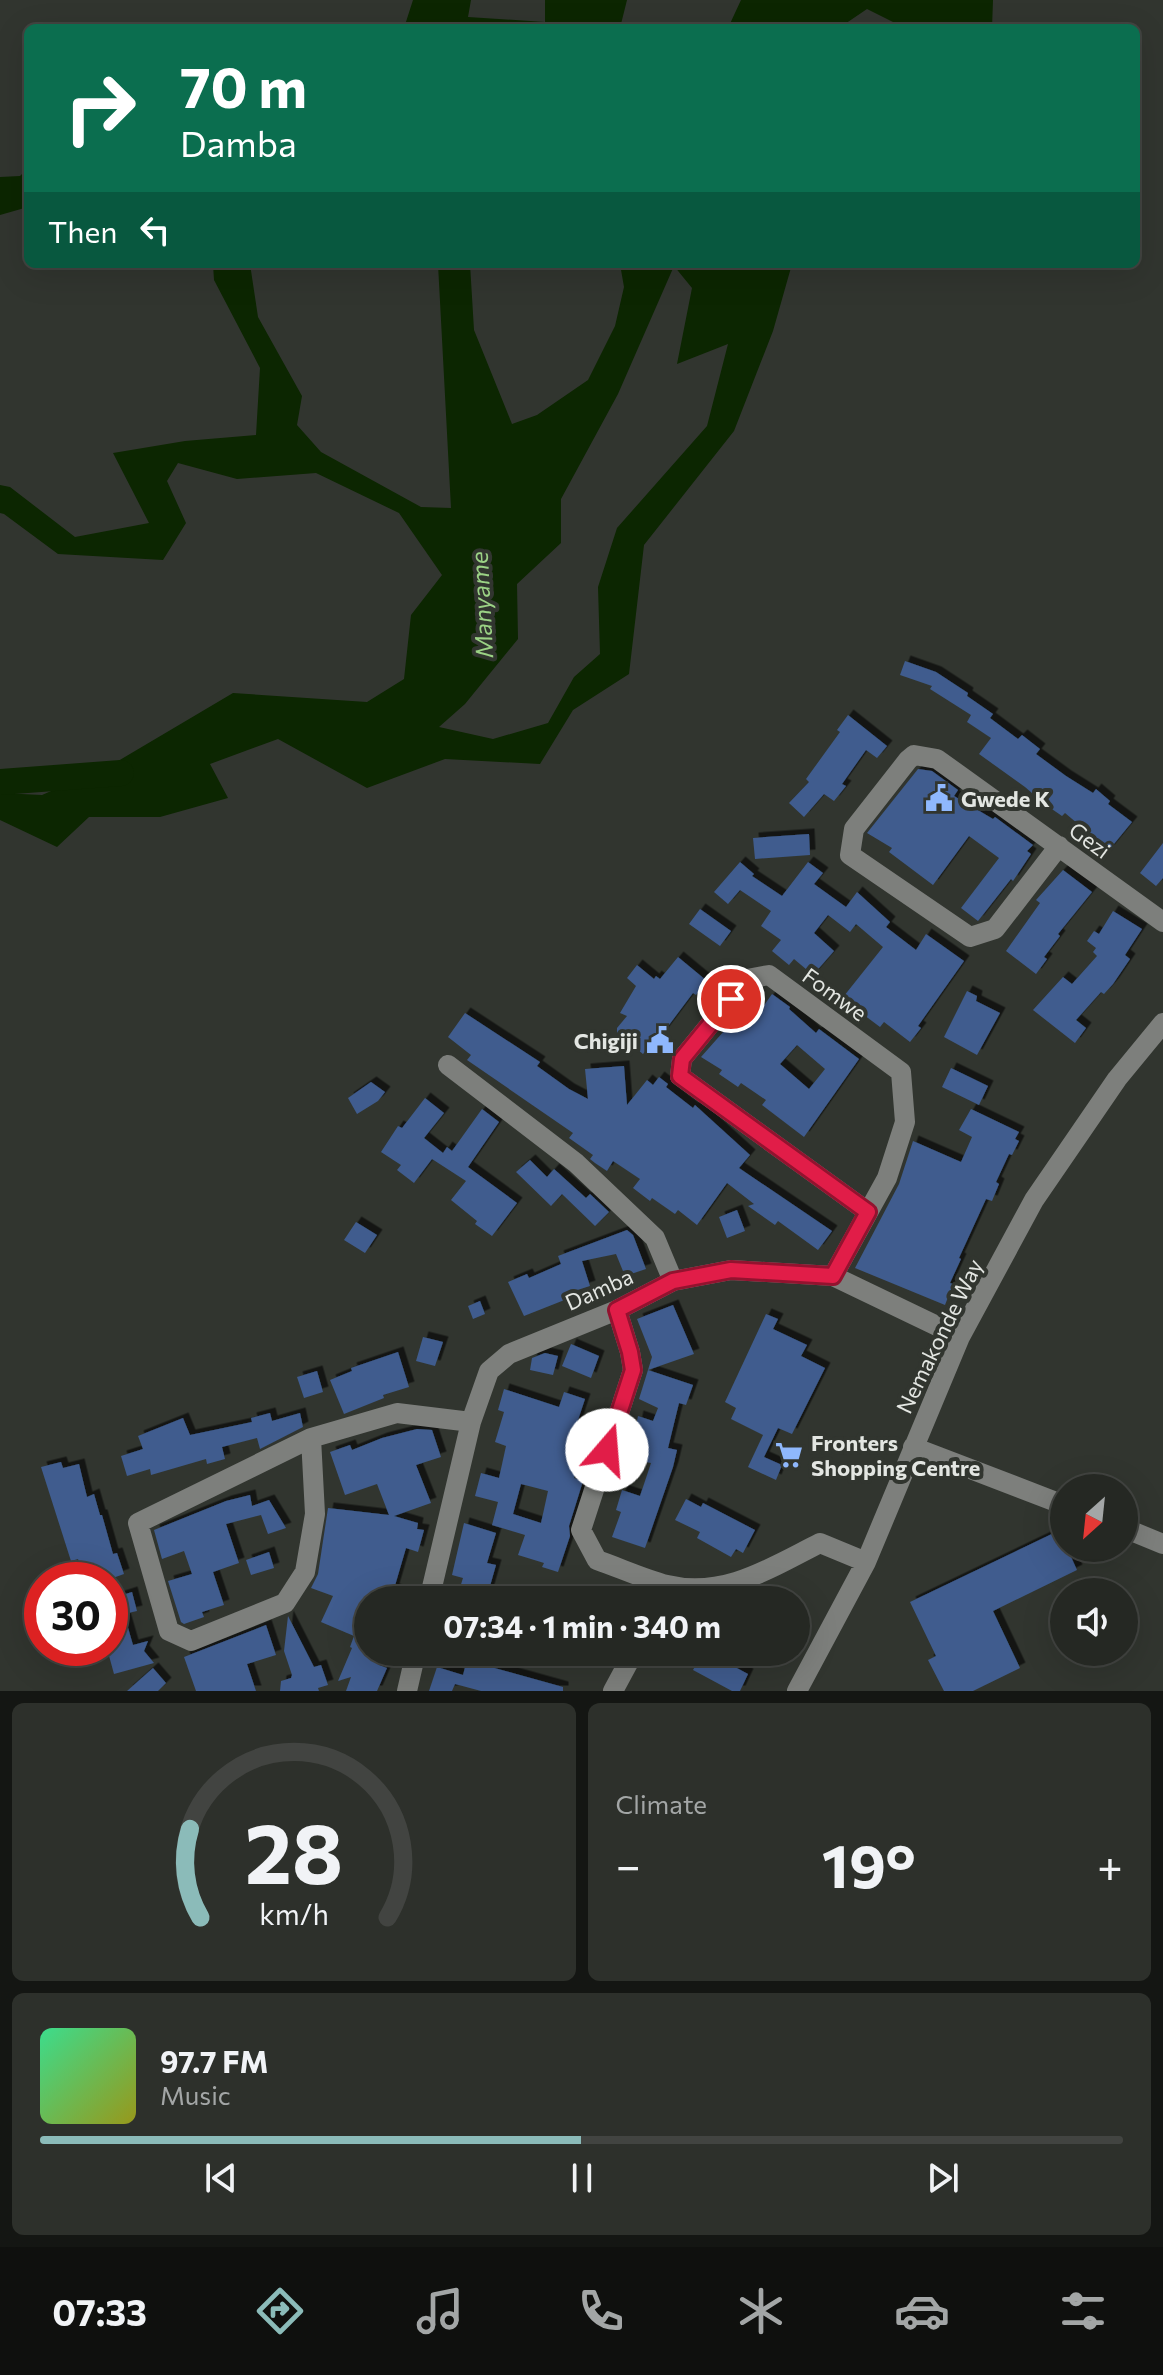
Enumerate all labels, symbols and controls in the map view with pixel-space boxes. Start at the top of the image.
text: 70 m [180,51,307,120]
icon: right [48,56,152,160]
text: Damba [180,120,297,164]
icon: left [133,208,177,252]
text: Then [48,212,117,249]
water label: Manyame [464,551,498,659]
public building icon: Gwede K [924,783,954,813]
place label: Gwede K [961,785,1050,812]
street label: Gezi [1064,816,1116,864]
street label: Fomwe [798,962,872,1026]
pin [697,965,765,1033]
icon: arrive [709,977,753,1021]
public building icon: Chigiji [645,1025,675,1055]
place label: Chigiji [574,1027,638,1054]
street label: Nemakonde Way [890,1254,988,1418]
street label: Damba [561,1262,637,1316]
position arrow [565,1408,649,1492]
place label: Fronters Shopping Centre [811,1429,980,1481]
supermarket icon: Fronters Shopping Centre [774,1440,804,1470]
north arrow [1050,1474,1138,1562]
map controls [1050,1474,1138,1666]
speed limit sign: 30 [24,1562,128,1666]
button: sound [1050,1578,1138,1666]
text: 07:34 · 1 min · 340 m [443,1607,721,1644]
text: Climate [616,1788,707,1819]
text: 28 [245,1799,343,1901]
text: 19° [822,1827,916,1900]
text: − [616,1837,641,1891]
text: + [1097,1837,1123,1891]
text: km/h [259,1896,329,1931]
text: 97.7 FM [160,2042,268,2079]
text: Music [160,2079,231,2110]
icon: previous [199,2156,243,2200]
icon: pause [560,2156,604,2200]
icon: next [921,2156,965,2200]
icon: directions [252,2283,308,2339]
icon: music [412,2283,468,2339]
icon: phone [573,2283,629,2339]
icon: climate [733,2283,789,2339]
icon: car [894,2283,950,2339]
icon: filters [1055,2283,1111,2339]
text: 07:33 [52,2289,147,2333]

